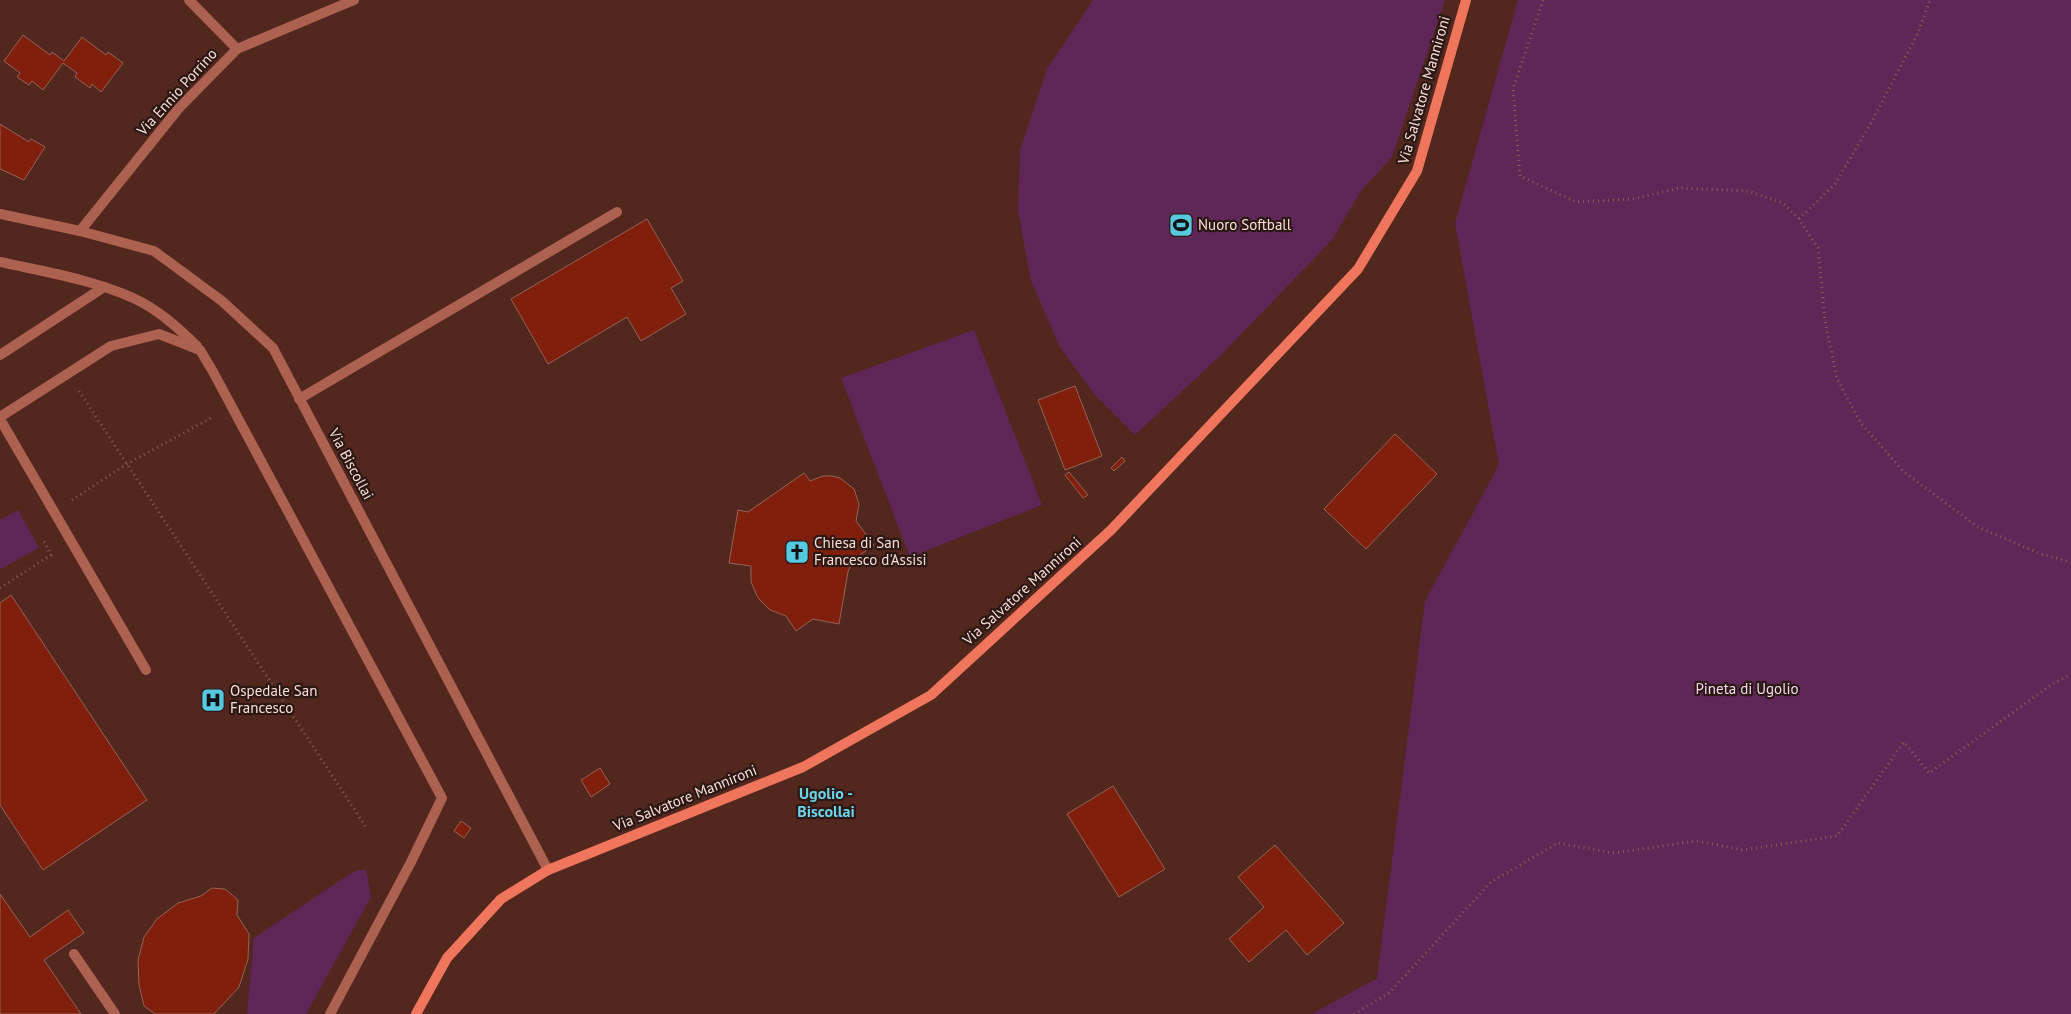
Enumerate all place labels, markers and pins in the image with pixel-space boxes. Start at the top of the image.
sports icon: Nuoro Softball [1168,212,1194,238]
place label: Nuoro Softball [1198,215,1292,234]
place label: Chiesa di San Francesco d'Assisi [814,533,927,569]
church icon: Chiesa di San Francesco d'Assisi [784,539,810,565]
place label: Ospedale San Francesco [230,681,317,717]
hospital icon: Ospedale San Francesco [200,687,226,713]

